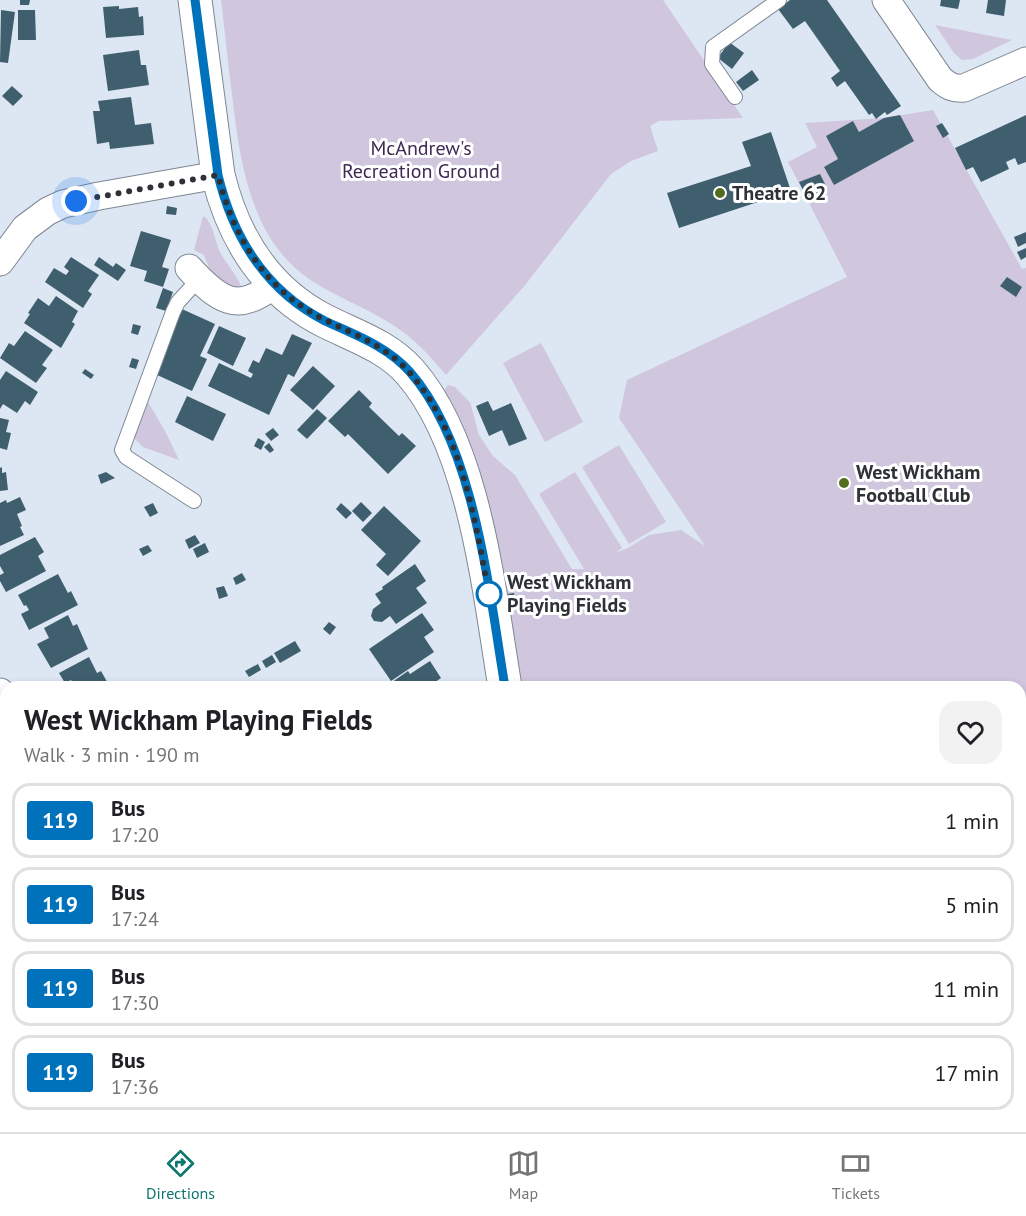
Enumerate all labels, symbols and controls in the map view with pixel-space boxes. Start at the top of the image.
park label: McAndrew's Recreation Ground [342,135,500,184]
place label: Theatre 62 [732,180,826,206]
your location [61,186,91,216]
marker: Theatre 62 [713,186,727,200]
place label: West Wickham Football Club [856,459,980,508]
marker: West Wickham Football Club [837,476,851,490]
place label: West Wickham Playing Fields [507,569,631,618]
marker: West Wickham Playing Fields [476,581,502,607]
text: West Wickham Playing Fields [24,701,373,738]
button: heart [939,701,1002,764]
text: Walk · 3 min · 190 m [24,742,200,768]
text: Bus [111,794,145,822]
text: 119 [42,807,78,834]
text: 1 min [945,807,999,835]
text: 17:20 [111,822,159,848]
text: Bus [111,878,145,906]
text: 119 [42,891,78,918]
text: 5 min [945,891,999,919]
text: 17:24 [111,906,159,932]
text: Bus [111,962,145,990]
text: 119 [42,975,78,1002]
text: 11 min [933,975,999,1003]
text: 17:30 [111,990,159,1016]
text: Bus [111,1046,145,1074]
text: 119 [42,1059,78,1086]
text: 17 min [935,1059,999,1087]
text: 17:36 [111,1074,159,1100]
tab: Directions [146,1147,215,1203]
tab: Map [507,1147,540,1203]
tab: Tickets [832,1147,880,1203]

